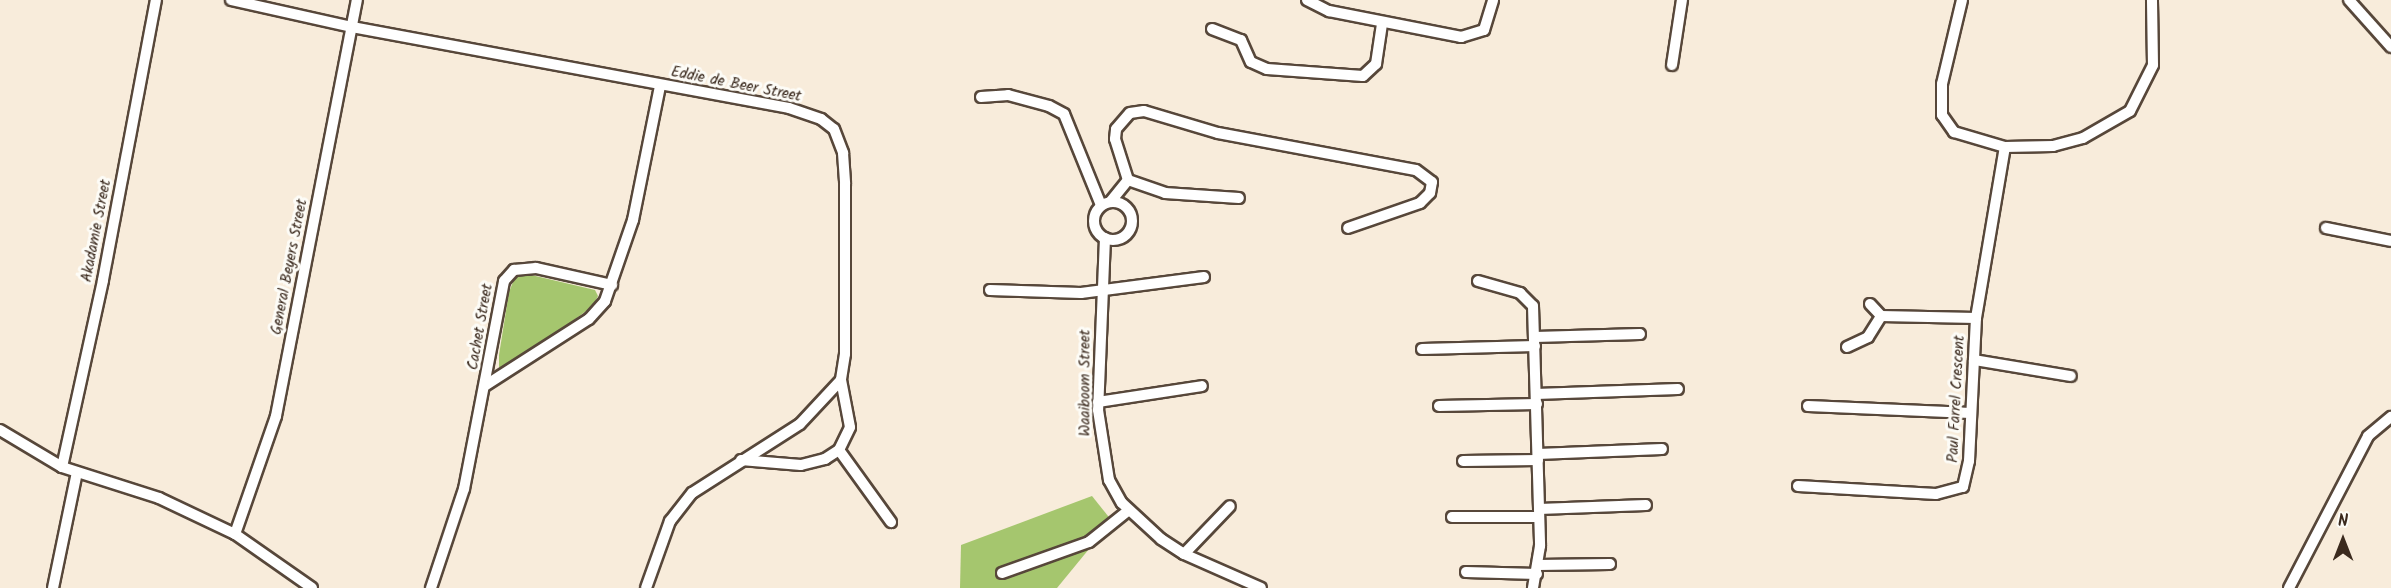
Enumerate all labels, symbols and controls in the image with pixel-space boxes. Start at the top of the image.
street label: Eddie de Beer Street [669,64,803,106]
street label: Akadamie Street [78,178,116,284]
street label: General Beyers Street [268,198,312,336]
street label: Cachet Street [465,282,497,372]
street label: Waaiboom Street [1077,330,1095,436]
street label: Paul Farrel Crescent [1945,335,1969,463]
text: N [2338,509,2348,534]
north arrow [2313,510,2373,570]

